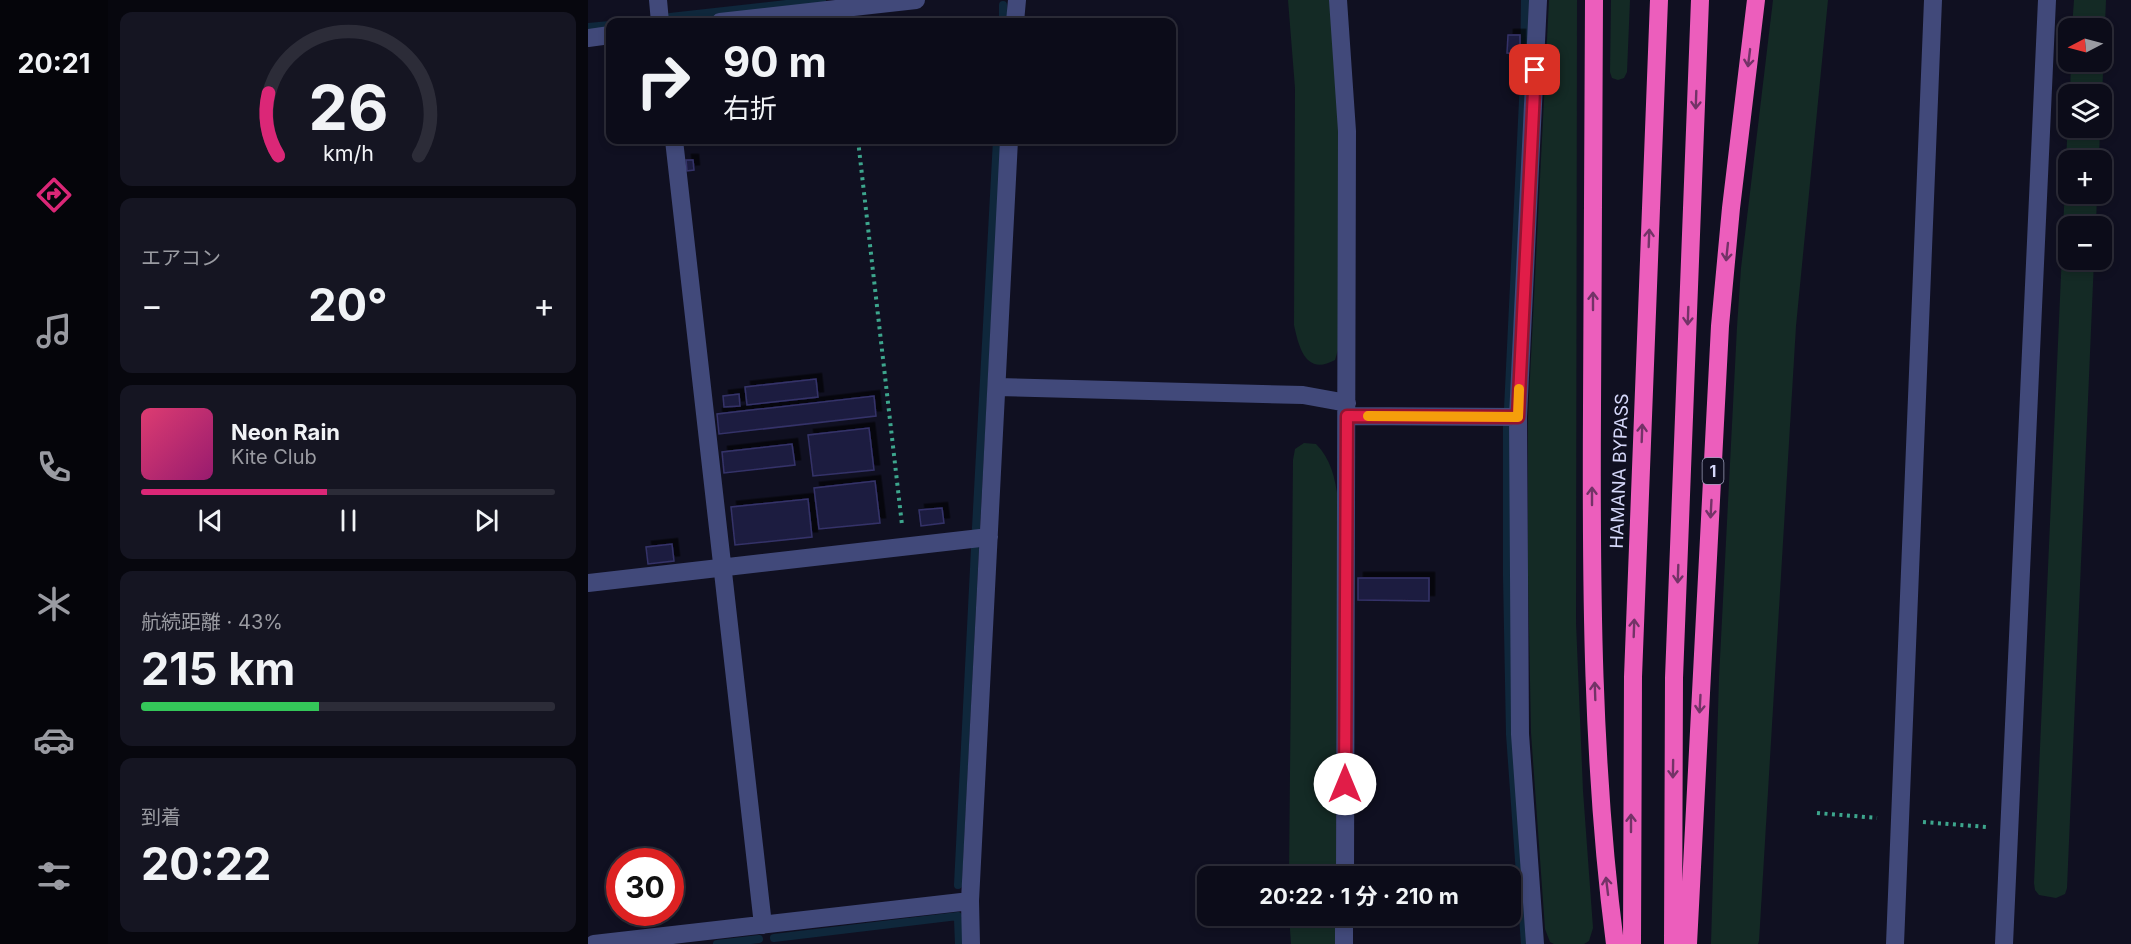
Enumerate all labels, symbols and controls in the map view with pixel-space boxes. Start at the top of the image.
north arrow [2058,18,2112,72]
map controls [2058,18,2112,270]
text: 90 m [723,36,827,87]
icon: right [624,42,702,120]
pin [1509,44,1560,95]
text: 20:21 [18,47,90,80]
one-way arrow [1744,48,1755,68]
icon: arrive [1518,53,1551,86]
text: 26 [308,70,388,145]
button: layers [2058,84,2112,138]
one-way arrow [1691,90,1702,110]
text: 右折 [723,92,777,125]
text: km/h [323,141,373,167]
button: + [2058,150,2112,204]
icon: directions [33,174,75,216]
button: − [2058,216,2112,270]
one-way arrow [1644,228,1655,248]
one-way arrow [1721,241,1732,261]
text: エアコン [141,246,221,270]
text: 20° [308,277,388,332]
text: − [141,285,163,325]
text: + [533,285,555,325]
one-way arrow [1587,292,1599,312]
one-way arrow [1682,306,1693,326]
icon: music [33,310,75,352]
street label: HAMANA BYPASS [1606,393,1632,549]
text: Neon Rain [231,419,340,445]
one-way arrow [1636,423,1647,443]
text: Kite Club [231,445,317,469]
icon: phone [33,446,75,488]
road number: 1 [1702,458,1724,484]
one-way arrow [1586,487,1598,507]
one-way arrow [1705,499,1716,519]
icon: previous [194,504,227,537]
icon: pause [332,504,365,537]
icon: next [470,504,503,537]
one-way arrow [1672,564,1683,584]
icon: climate [33,583,75,625]
text: 航続距離 · 43% [141,610,283,634]
one-way arrow [1629,618,1640,638]
text: 215 km [141,641,295,696]
one-way arrow [1589,682,1600,702]
one-way arrow [1695,693,1706,713]
icon: car [33,719,75,761]
position arrow [1313,752,1377,816]
one-way arrow [1667,758,1679,778]
text: 到着 [141,805,181,829]
one-way arrow [1625,813,1637,833]
text: 20:22 [141,836,271,891]
speed limit sign: 30 [606,848,684,926]
icon: filters [33,855,75,897]
one-way arrow [1602,877,1613,896]
text: 20:22 · 1 分 · 210 m [1259,883,1459,909]

